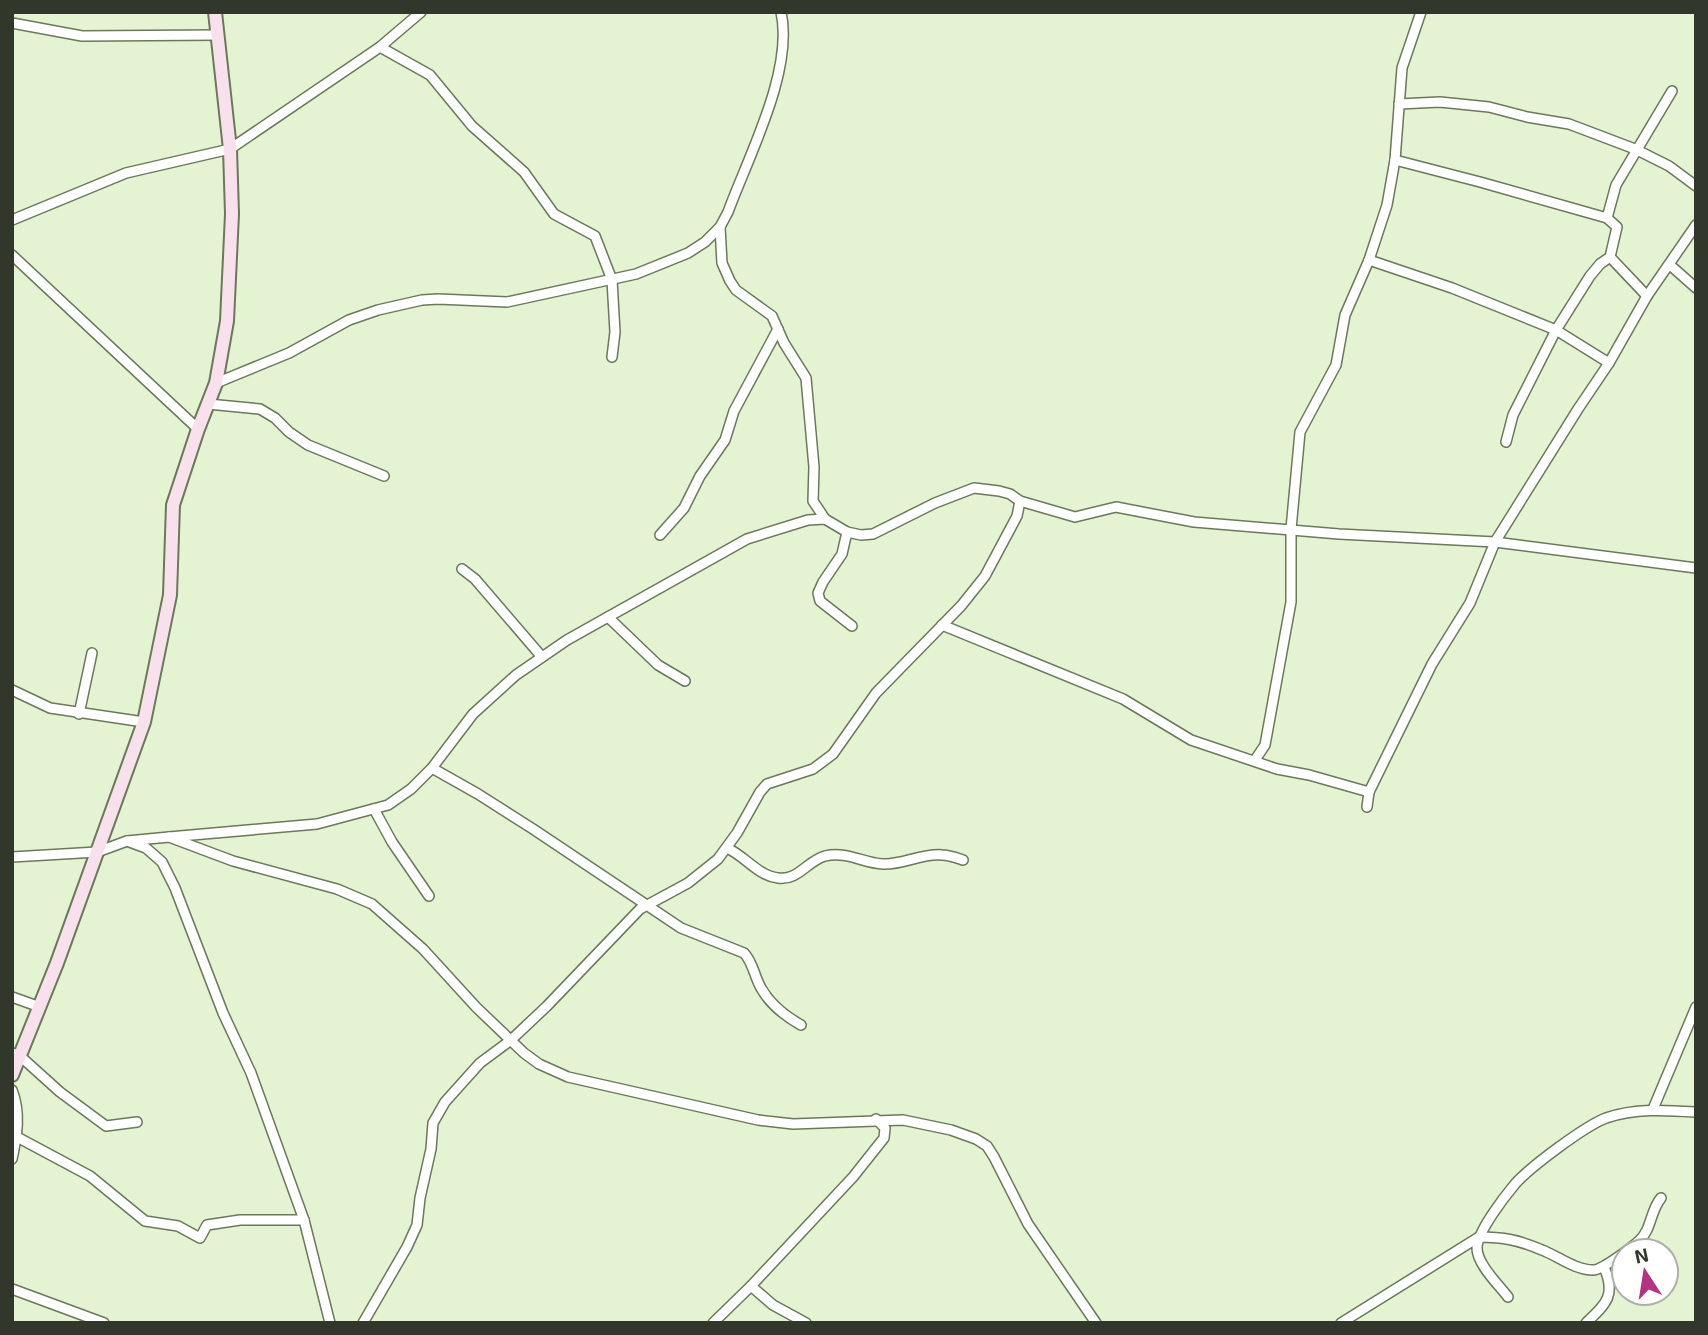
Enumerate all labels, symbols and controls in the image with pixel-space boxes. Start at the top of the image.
north arrow [1610,1237,1680,1307]
text: N [1632,1242,1650,1268]

